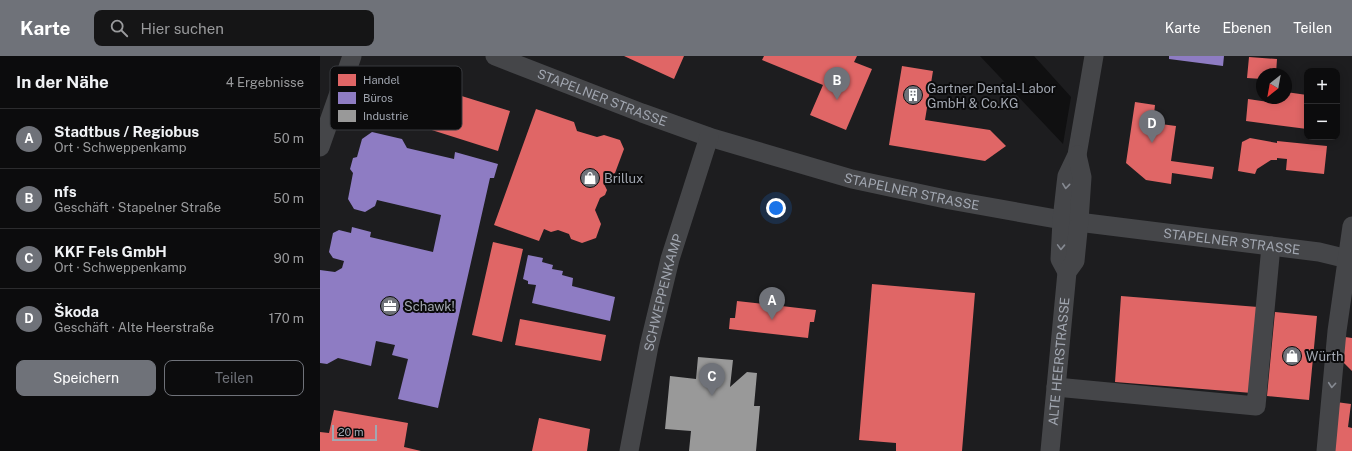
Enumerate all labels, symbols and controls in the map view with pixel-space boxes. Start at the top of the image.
search box [94,10,374,46]
text: Karte [20,17,70,39]
icon: search [108,17,130,39]
text: Hier suchen [140,20,224,37]
text: Karte [1165,20,1200,36]
text: Ebenen [1222,20,1271,36]
text: Teilen [1293,20,1332,36]
legend [330,66,462,130]
street label: STAPELNER STRASSE [535,66,669,129]
pin: B [824,67,850,100]
north arrow [1256,68,1292,104]
map controls [1304,68,1340,140]
button: + [1304,68,1340,104]
text: In der Nähe [16,72,109,92]
text: Handel [363,74,400,86]
text: 4 Ergebnisse [226,75,304,90]
place label: Gartner Dental-Labor GmbH & Co.KG [927,81,1056,111]
building icon: Gartner Dental-Labor GmbH & Co.KG [902,84,924,106]
text: Büros [363,92,393,104]
button: − [1304,104,1340,140]
text: Industrie [363,110,408,122]
pin: D [1139,110,1165,143]
text: Stadtbus / Regiobus [54,123,199,140]
text: A [24,131,34,146]
text: 50 m [273,131,304,146]
text: Ort · Schweppenkamp [54,140,187,155]
shop icon: Brillux [579,167,601,189]
street label: STAPELNER STRASSE [842,170,981,213]
place label: Brillux [604,171,643,186]
text: nfs [54,183,77,200]
one-way arrow [1061,183,1070,189]
text: B [25,191,33,206]
text: 50 m [273,191,304,206]
your location [766,198,786,218]
text: Geschäft · Stapelner Straße [54,200,221,215]
street label: STAPELNER STRASSE [1162,225,1301,257]
street label: SCHWEPPENKAMP [641,232,685,353]
text: KKF Fels GmbH [54,243,167,260]
one-way arrow [1057,244,1065,250]
text: C [24,251,34,266]
text: 90 m [274,251,304,266]
text: Ort · Schweppenkamp [54,260,187,275]
pin: A [759,287,785,320]
office icon: Schawk! [379,295,401,317]
street label: ALTE HEERSTRASSE [1045,296,1072,426]
place label: Schawk! [404,299,455,314]
text: Škoda [54,303,99,320]
text: D [24,311,34,326]
text: 170 m [269,311,304,326]
text: Geschäft · Alte Heerstraße [54,320,214,335]
shop icon: Würth [1281,345,1303,367]
place label: Würth [1306,349,1343,364]
button: Speichern [16,360,156,396]
button: Teilen [164,360,304,396]
pin: C [699,363,725,396]
one-way arrow [1327,382,1336,388]
scale bar [332,423,377,442]
text: 20 m [338,426,363,438]

